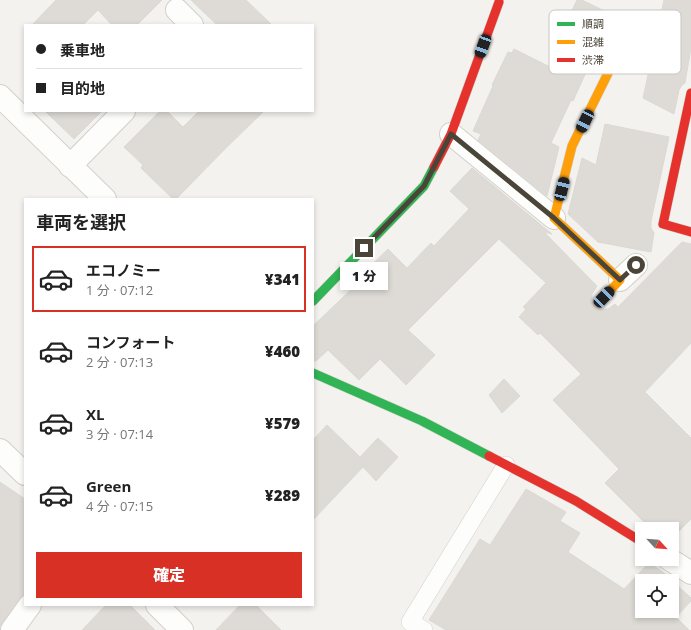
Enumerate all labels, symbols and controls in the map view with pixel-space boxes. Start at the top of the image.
legend [549,10,681,74]
text: 順調 [582,16,604,31]
car [473,33,493,59]
text: 混雑 [582,34,604,49]
text: 乗車地 [60,40,105,60]
text: 渋滞 [582,52,604,67]
text: 目的地 [60,78,105,98]
car [574,108,596,134]
car [553,176,571,202]
text: 車両を選択 [36,210,126,234]
route end [355,239,373,257]
route start [627,256,645,274]
text: エコノミー [86,260,161,280]
icon: car [38,261,74,297]
callout: 1 分 [340,262,388,290]
text: 1 分 [352,267,376,285]
text: ¥341 [265,269,300,289]
text: 1 分 · 07:12 [86,281,153,299]
car [591,284,617,310]
text: コンフォート [86,332,176,352]
icon: car [38,333,74,369]
text: ¥460 [265,341,300,361]
text: 2 分 · 07:13 [86,353,153,371]
text: XL [86,404,104,424]
icon: car [38,405,74,441]
text: ¥579 [265,413,300,433]
text: 3 分 · 07:14 [86,425,153,443]
text: Green [86,476,131,496]
icon: car [38,477,74,513]
text: ¥289 [265,485,300,505]
text: 4 分 · 07:15 [86,497,153,515]
north arrow [635,522,679,566]
map controls [635,522,679,618]
button: 確定 [36,552,302,598]
button: locate [635,574,679,618]

